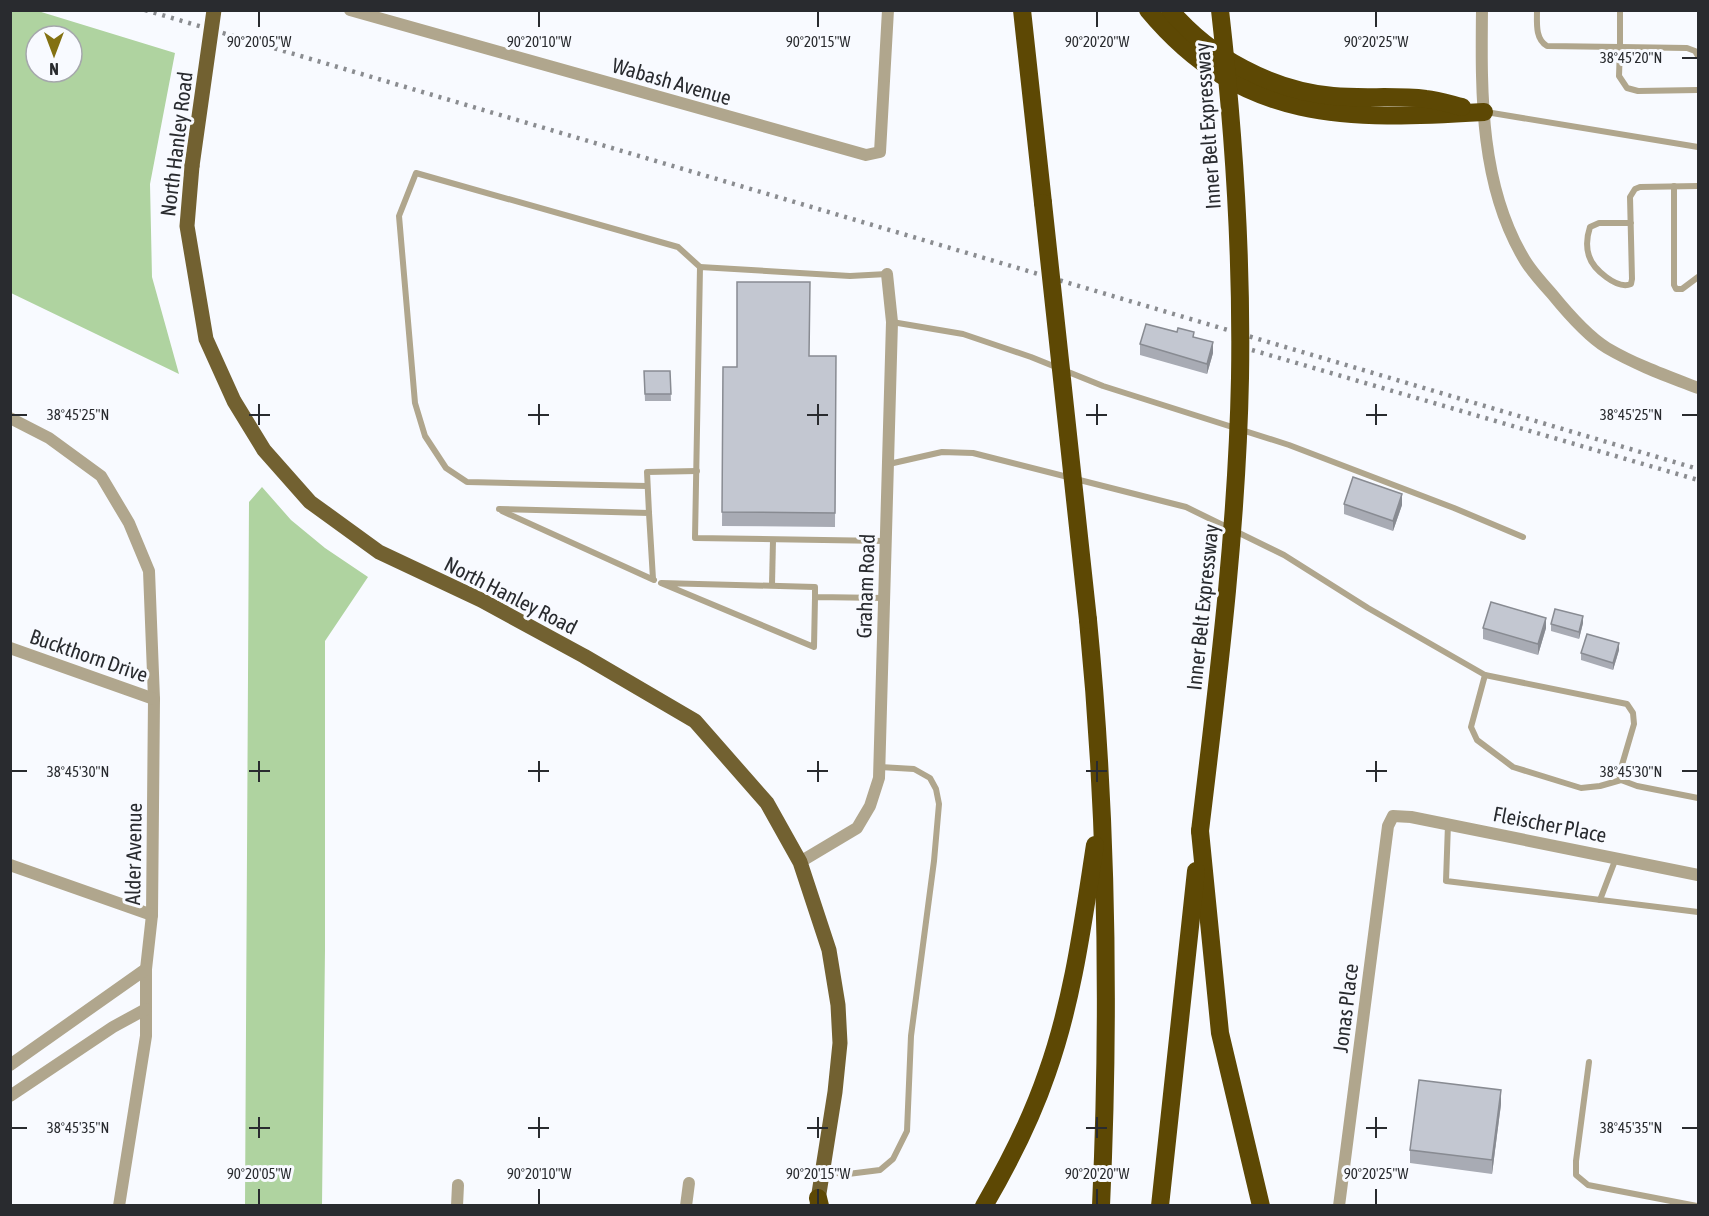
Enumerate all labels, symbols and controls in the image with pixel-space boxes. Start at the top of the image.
north arrow [24,24,84,84]
text: 90°20'05"W [227,33,291,50]
text: 90°20'10"W [507,33,571,50]
text: 90°20'15"W [786,33,850,50]
text: 90°20'20"W [1065,33,1129,50]
text: 90°20'25"W [1344,33,1408,50]
street label: Inner Belt Expressway [1189,42,1225,210]
text: 38°45'20"N [1600,49,1662,66]
street label: Wabash Avenue [610,53,734,109]
text: N [49,60,59,78]
street label: North Hanley Road [155,70,197,218]
text: 38°45'25"N [47,406,109,423]
text: 38°45'25"N [1600,406,1662,423]
street label: Inner Belt Expressway [1181,522,1223,691]
street label: Graham Road [851,533,879,639]
street label: North Hanley Road [441,551,581,639]
street label: Buckthorn Drive [27,624,151,686]
text: 38°45'30"N [47,763,109,780]
text: 38°45'30"N [1600,763,1662,780]
street label: Fleischer Place [1491,801,1609,847]
street label: Alder Avenue [120,803,146,905]
street label: Jonas Place [1328,962,1362,1054]
text: 38°45'35"N [47,1119,109,1136]
text: 38°45'35"N [1600,1119,1662,1136]
text: 90°20'05"W [227,1165,291,1182]
text: 90°20'10"W [507,1165,571,1182]
text: 90°20'15"W [786,1165,850,1182]
text: 90°20'20"W [1065,1165,1129,1182]
text: 90°20'25"W [1344,1165,1408,1182]

